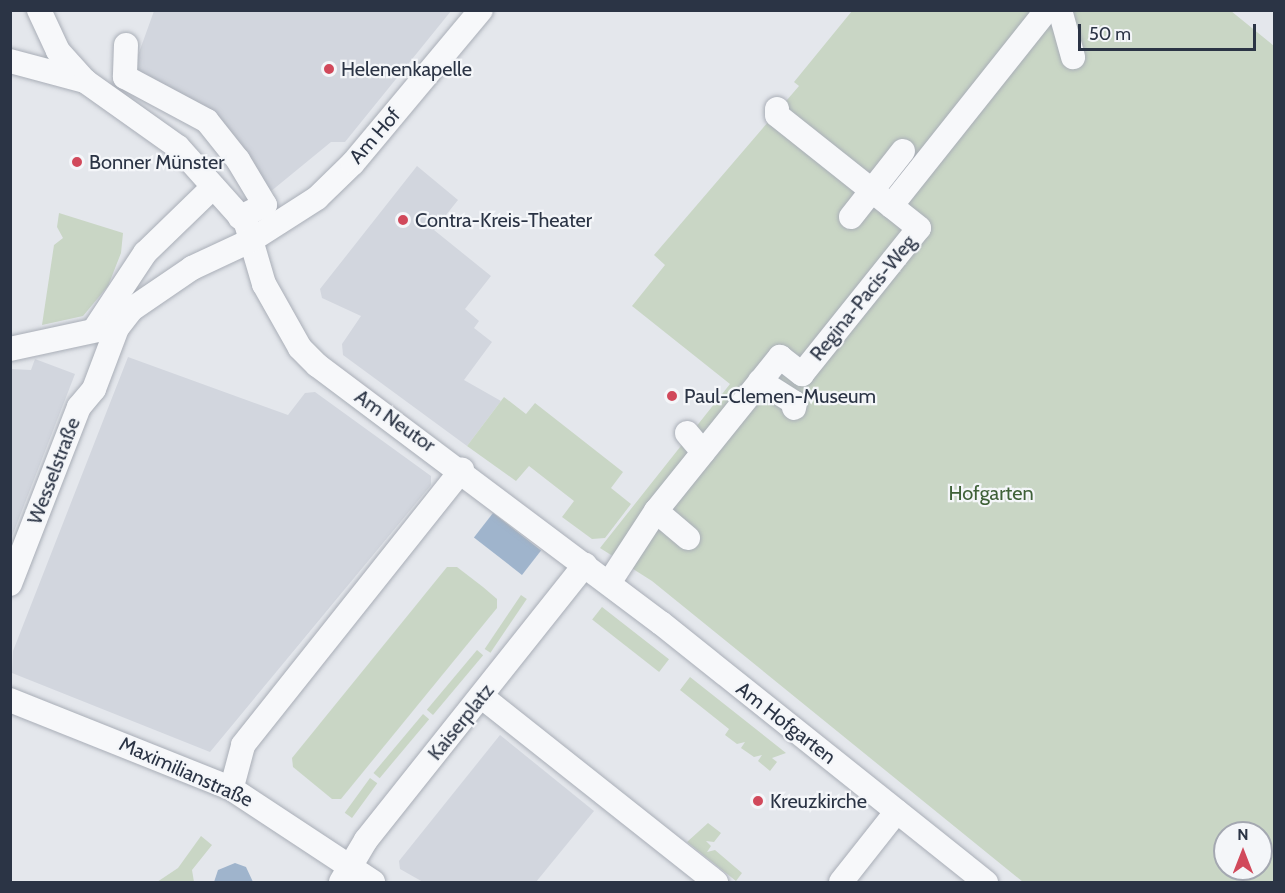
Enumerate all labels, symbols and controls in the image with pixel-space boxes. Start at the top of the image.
scale bar [1081,12,1260,50]
text: 50 m [1089,23,1131,45]
place label: Helenenkapelle [341,57,472,81]
marker: Helenenkapelle [322,62,336,76]
street label: Am Hof [344,103,406,169]
place label: Bonner Münster [89,150,225,174]
marker: Bonner Münster [70,155,84,169]
place label: Contra-Kreis-Theater [415,208,592,232]
marker: Contra-Kreis-Theater [396,213,410,227]
street label: Regina-Pacis-Weg [805,230,921,366]
place label: Paul-Clemen-Museum [684,384,876,408]
street label: Am Neutor [350,385,440,457]
marker: Paul-Clemen-Museum [665,389,679,403]
street label: Wesselstraße [23,414,85,528]
park label: Hofgarten [948,481,1034,505]
street label: Am Hofgarten [731,677,841,769]
street label: Kaiserplatz [423,679,499,765]
street label: Maximilianstraße [116,732,256,812]
place label: Kreuzkirche [770,789,867,813]
marker: Kreuzkirche [751,794,765,808]
north arrow [1213,821,1273,881]
text: N [1237,825,1249,844]

